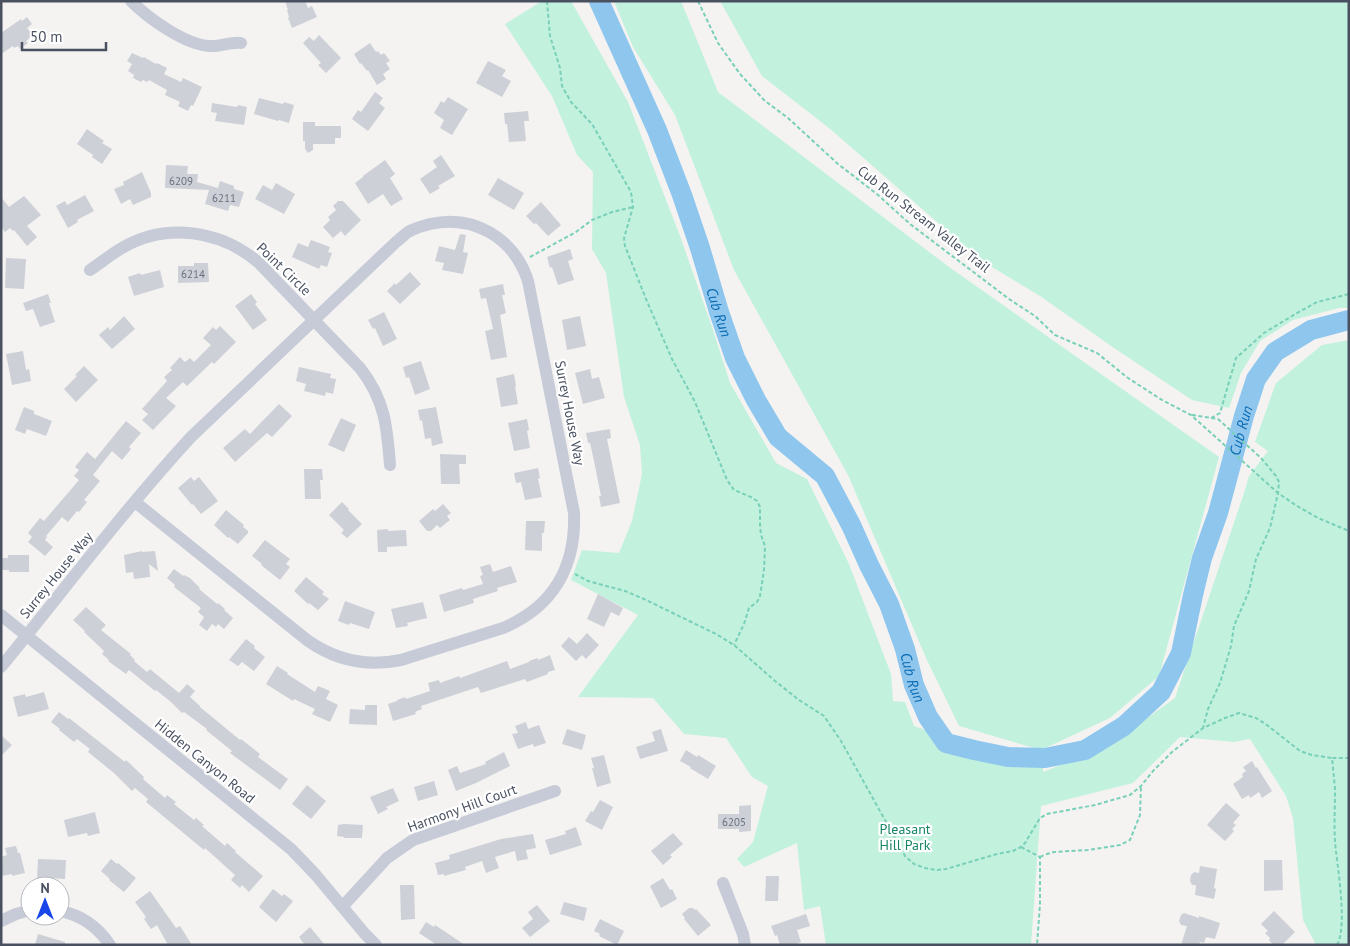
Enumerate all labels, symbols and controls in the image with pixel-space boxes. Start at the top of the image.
scale bar [22,20,106,52]
text: 50 m [30,27,63,46]
street label: Cub Run Stream Valley Trail [854,161,994,277]
house number: 6209 [169,174,193,188]
house number: 6211 [212,191,236,205]
street label: Point Circle [253,239,315,299]
house number: 6214 [181,267,205,281]
water label: Cub Run [703,285,736,340]
street label: Surrey House Way [551,359,589,467]
water label: Cub Run [1224,403,1256,457]
street label: Surrey House Way [15,528,97,622]
water label: Cub Run [897,651,930,705]
street label: Hidden Canyon Road [151,715,259,807]
street label: Harmony Hill Court [405,780,519,836]
house number: 6205 [722,815,746,829]
park label: Pleasant Hill Park [879,820,931,854]
north arrow [20,876,70,926]
text: N [40,879,50,897]

